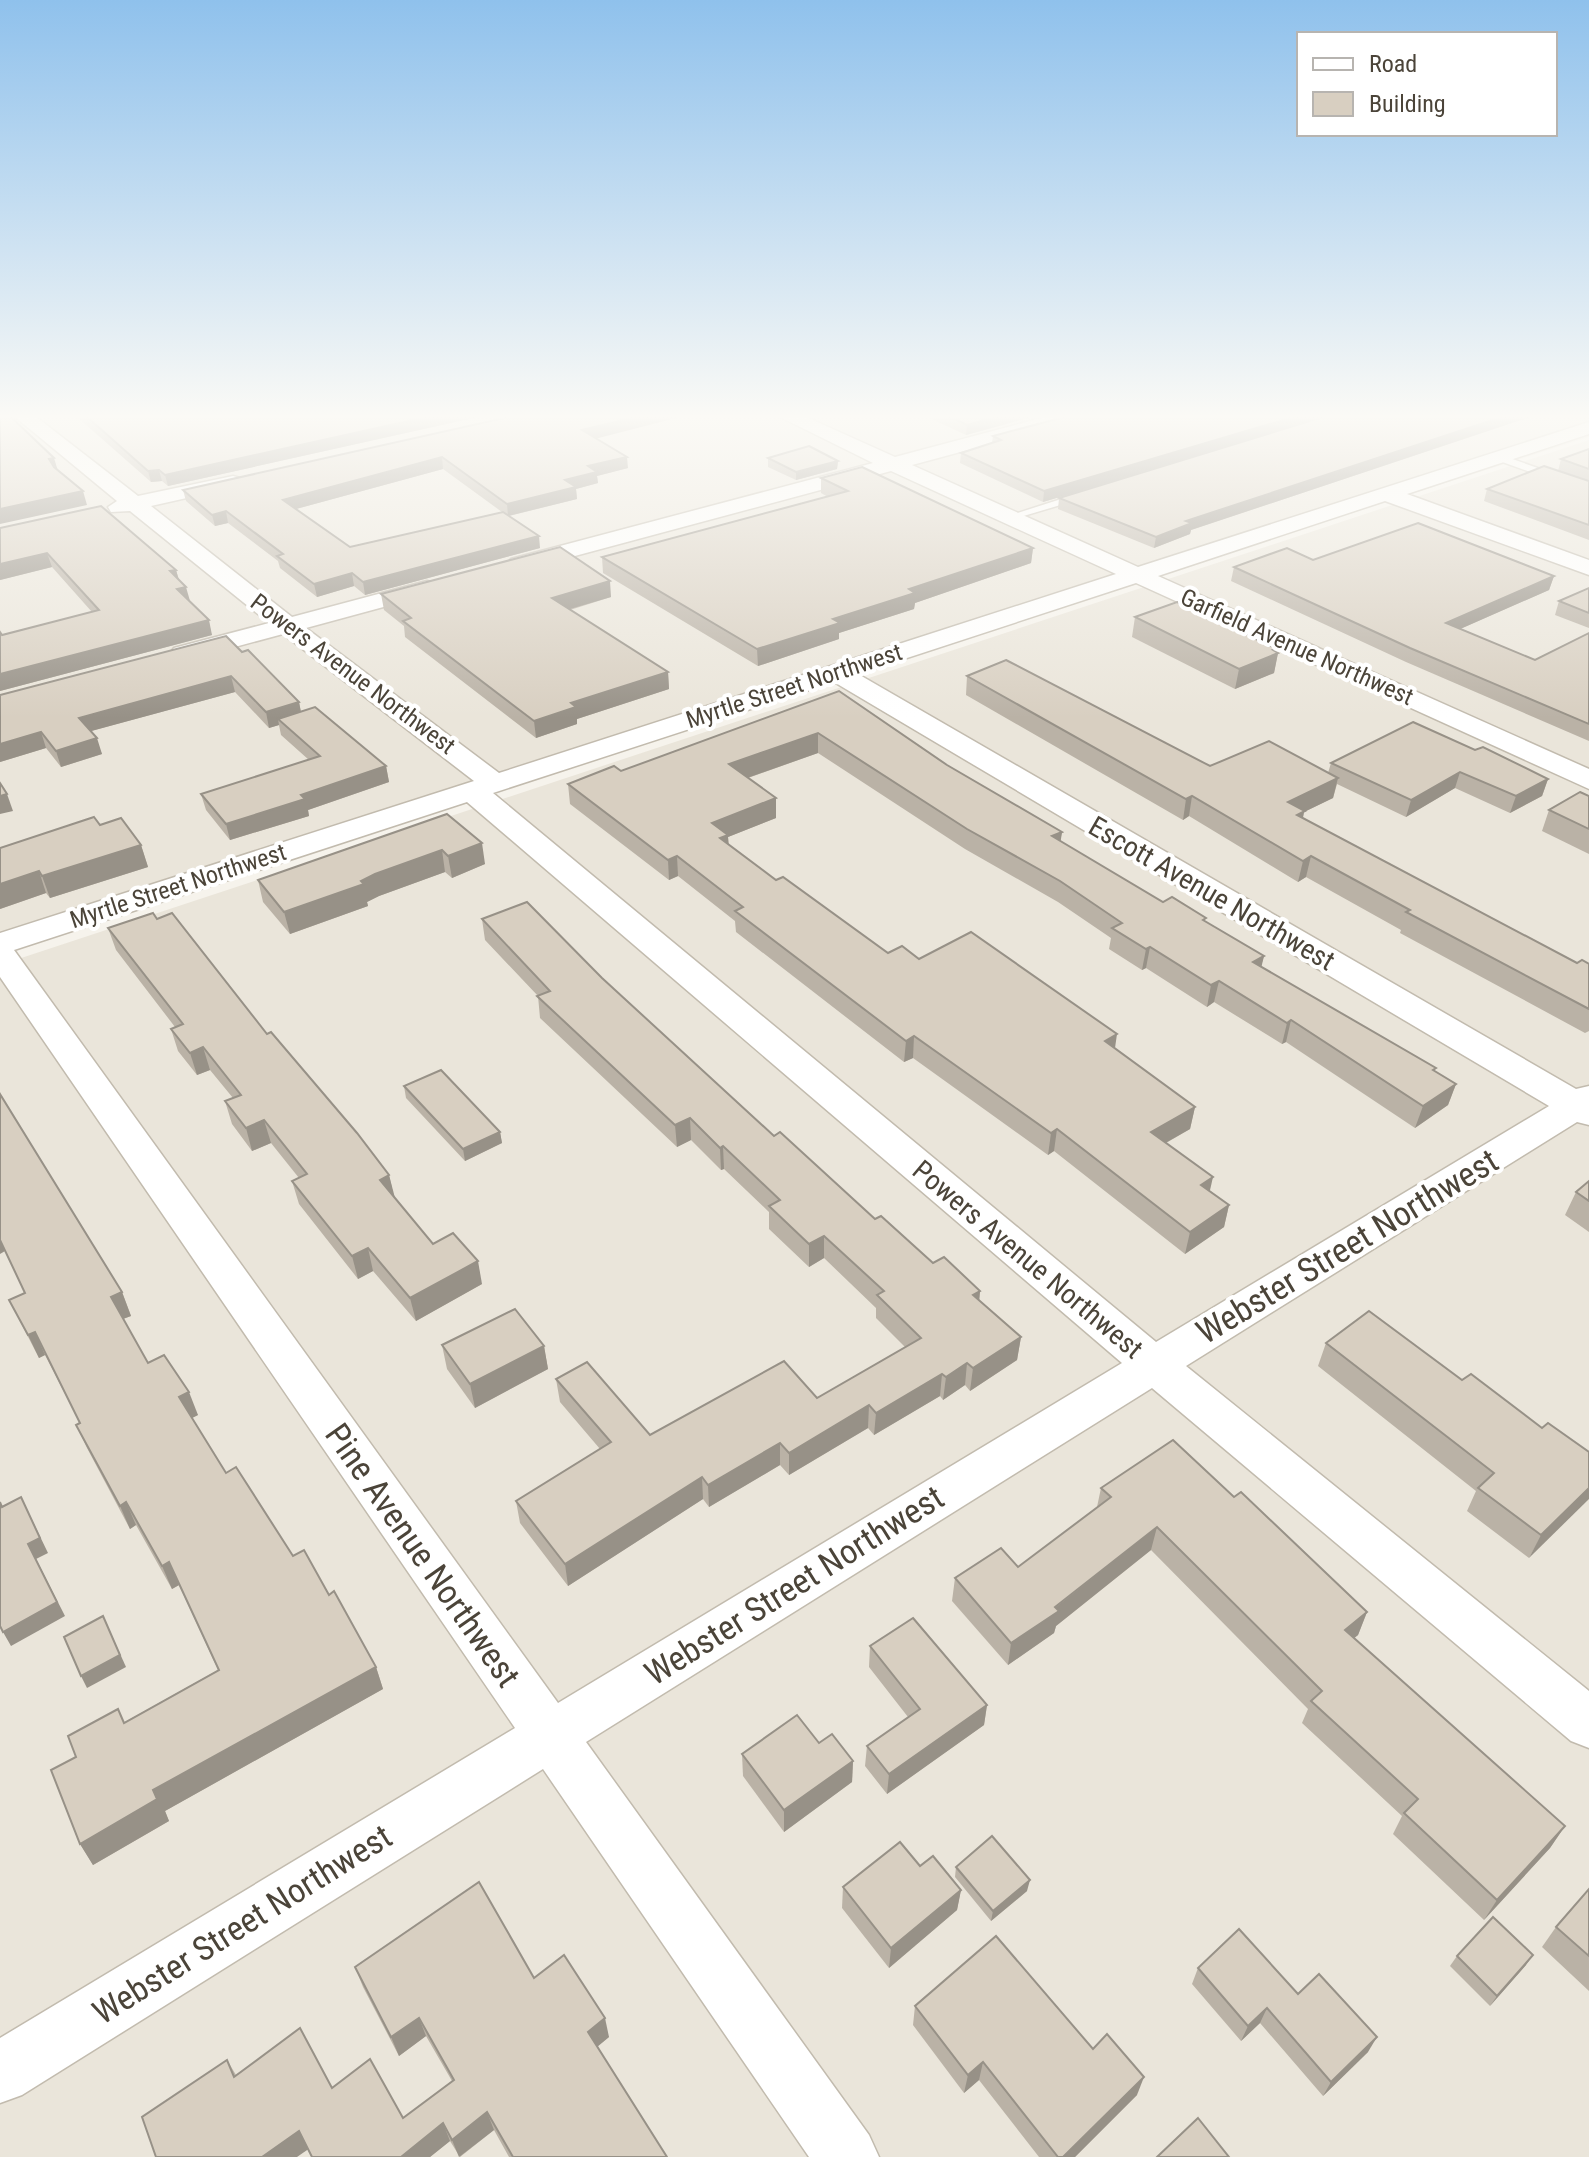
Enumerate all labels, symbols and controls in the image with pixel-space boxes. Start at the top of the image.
legend [1297,32,1557,136]
text: Road [1369,50,1417,78]
text: Building [1369,90,1446,118]
street label: Garfield Avenue Northwest [1176,583,1418,711]
street label: Powers Avenue Northwest [245,588,461,760]
street label: Myrtle Street Northwest [682,638,906,734]
street label: Escott Avenue Northwest [1083,810,1341,977]
street label: Myrtle Street Northwest [66,838,290,934]
street label: Webster Street Northwest [1189,1140,1505,1352]
street label: Powers Avenue Northwest [906,1153,1149,1365]
street label: Pine Avenue Northwest [317,1416,529,1694]
street label: Webster Street Northwest [637,1477,951,1693]
street label: Webster Street Northwest [85,1816,399,2032]

